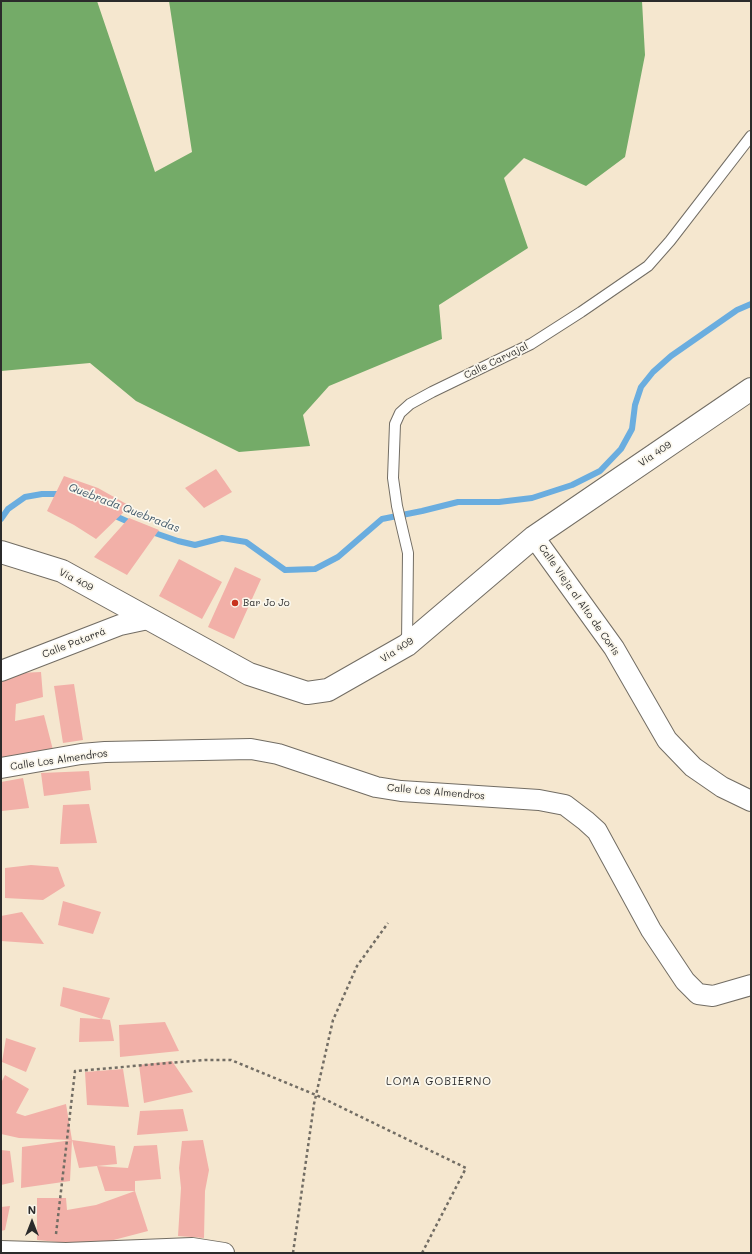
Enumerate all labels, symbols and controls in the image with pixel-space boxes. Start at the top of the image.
street label: Calle Carvajal [462,340,530,382]
street label: Vía 409 [636,439,674,469]
water label: Quebrada Quebradas [66,481,182,535]
street label: Calle Vieja al Alto de Coris [536,542,622,658]
street label: Vía 409 [57,566,95,594]
place label: Bar Jo Jo [243,597,290,609]
marker: Bar Jo Jo [230,598,240,608]
street label: Calle Patarrá [41,625,107,661]
street label: Vía 409 [378,635,416,665]
street label: Calle Los Almendros [9,747,109,773]
street label: Calle Los Almendros [387,782,485,802]
district label: LOMA GOBIERNO [386,1075,492,1089]
north arrow [12,1202,52,1242]
text: N [28,1202,36,1217]

